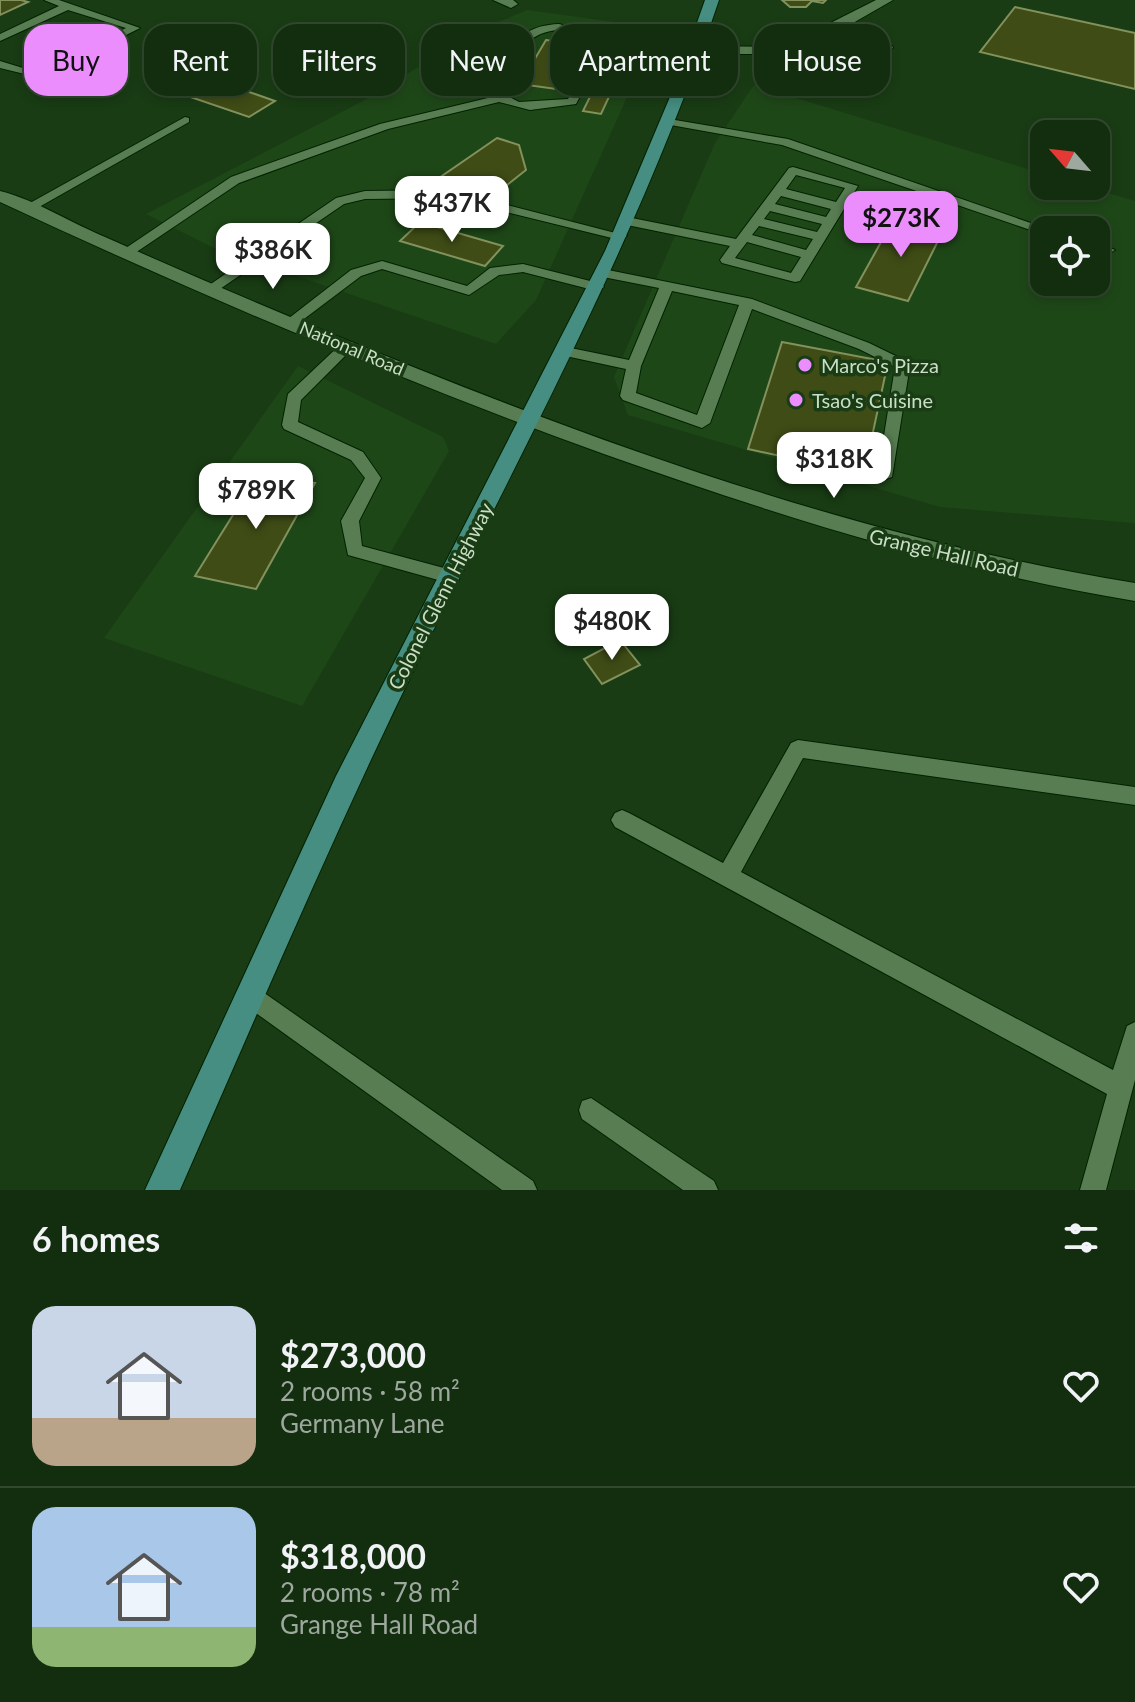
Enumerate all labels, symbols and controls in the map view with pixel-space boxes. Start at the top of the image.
chip: Buy [24,24,128,96]
chip: Rent [144,24,257,96]
chip: Filters [273,24,405,96]
chip: New [421,24,534,96]
chip: Apartment [550,24,738,96]
chip: House [754,24,890,96]
north arrow [1030,120,1110,200]
map controls [1030,120,1110,296]
pin: $437K [396,176,508,244]
text: $437K [413,186,491,218]
pin: $273K [845,191,957,259]
text: $273K [862,201,940,233]
button: locate [1030,216,1110,296]
pin: $386K [217,223,329,291]
text: $386K [234,233,312,265]
street label: National Road [296,316,408,380]
place label: Marco's Pizza [821,353,939,377]
marker: Marco's Pizza [796,356,814,374]
place label: Tsao's Cuisine [812,388,933,412]
marker: Tsao's Cuisine [787,391,805,409]
pin: $318K [778,432,890,500]
text: $318K [795,442,873,474]
pin: $789K [200,463,312,531]
text: $789K [217,473,295,505]
street label: Colonel Glenn Highway [382,498,498,693]
street label: Grange Hall Road [867,523,1021,581]
pin: $480K [556,594,668,662]
text: $480K [573,604,651,636]
icon: filters [1059,1216,1103,1260]
text: 6 homes [32,1218,160,1259]
text: $273,000 [280,1334,426,1375]
icon: home [96,1338,192,1434]
icon: heart [1059,1364,1103,1408]
text: 2 rooms · 58 m² [280,1375,460,1407]
text: Germany Lane [280,1407,444,1439]
text: $318,000 [280,1535,426,1576]
icon: home [96,1539,192,1635]
icon: heart [1059,1565,1103,1609]
text: 2 rooms · 78 m² [280,1576,460,1608]
text: Grange Hall Road [280,1608,478,1640]

